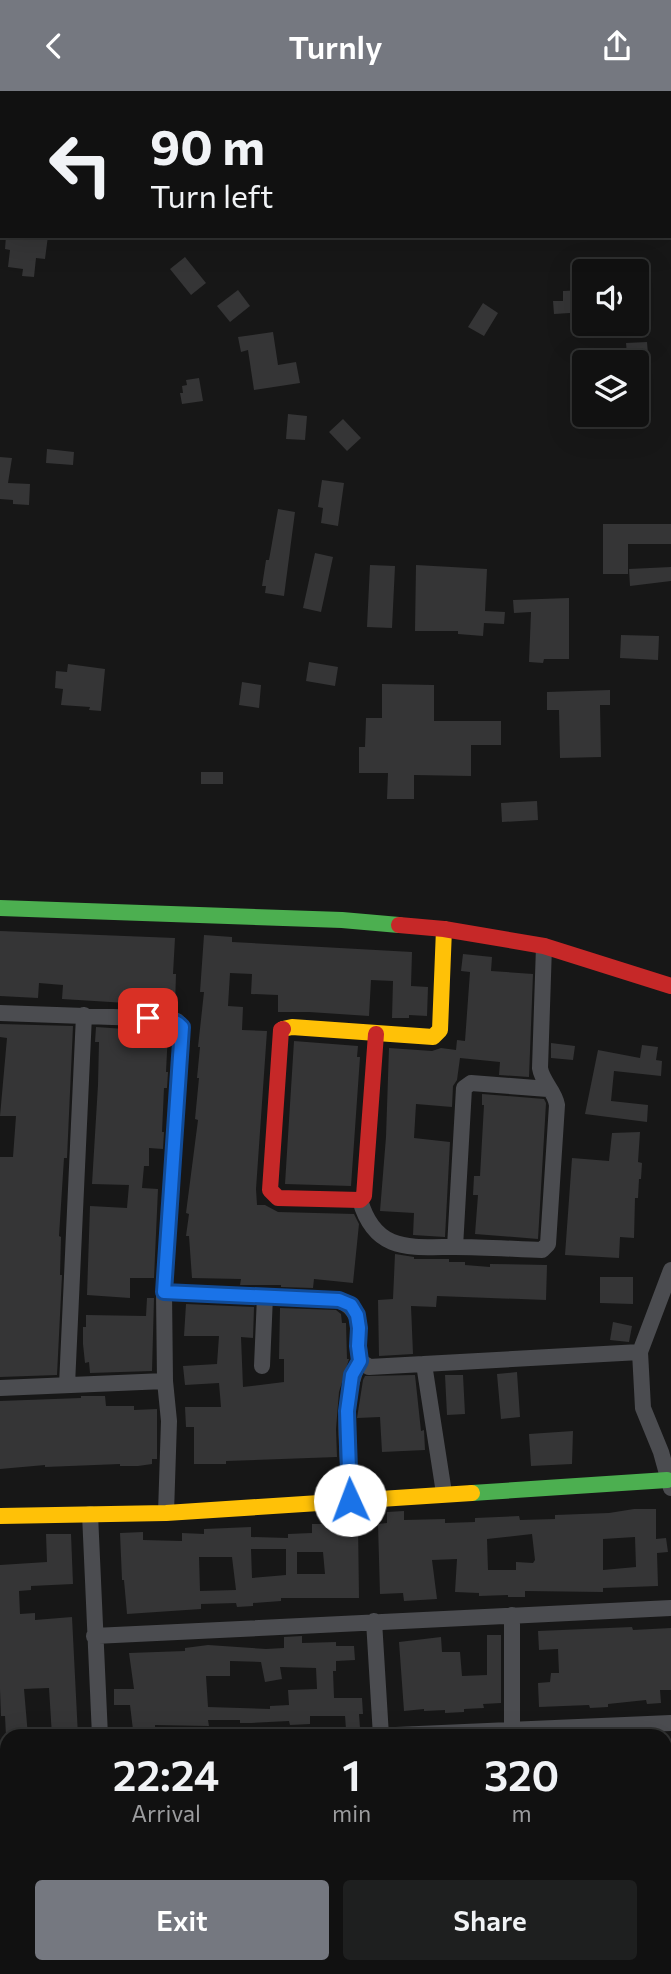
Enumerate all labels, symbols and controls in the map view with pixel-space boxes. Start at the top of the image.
text: Turnly [289,26,382,66]
icon: back [35,27,73,65]
icon: share [598,27,636,65]
text: 90 m [150,115,265,175]
icon: left [35,119,126,210]
text: Turn left [150,175,274,215]
map controls [572,259,649,427]
button: sound [572,259,649,336]
button: layers [572,350,649,427]
pin [118,988,178,1048]
icon: arrive [129,999,167,1037]
position arrow [313,1463,387,1537]
text: 22:24 [113,1748,219,1800]
text: 1 [342,1748,361,1800]
text: 320 [484,1748,559,1800]
text: Arrival [131,1799,201,1827]
text: min [332,1799,371,1827]
text: m [512,1799,532,1827]
button: Exit [35,1880,329,1960]
button: Share [343,1880,637,1960]

